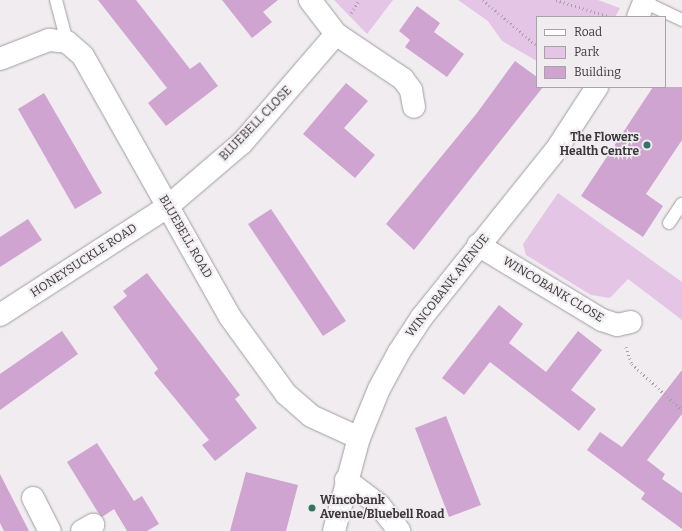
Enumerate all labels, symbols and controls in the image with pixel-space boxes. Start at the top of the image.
legend [536,16,666,88]
text: Road [574,25,602,39]
text: Park [574,45,599,59]
text: Building [574,65,621,79]
street label: BLUEBELL CLOSE [217,84,295,164]
place label: The Flowers Health Centre [560,131,639,159]
marker: The Flowers Health Centre [642,140,652,150]
street label: BLUEBELL ROAD [155,193,215,281]
street label: HONEYSUCKLE ROAD [28,221,140,301]
street label: WINCOBANK AVENUE [403,232,493,340]
street label: WINCOBANK CLOSE [500,254,606,326]
place label: Wincobank Avenue/Bluebell Road [320,494,444,522]
marker: Wincobank Avenue/Bluebell Road [307,503,317,513]

